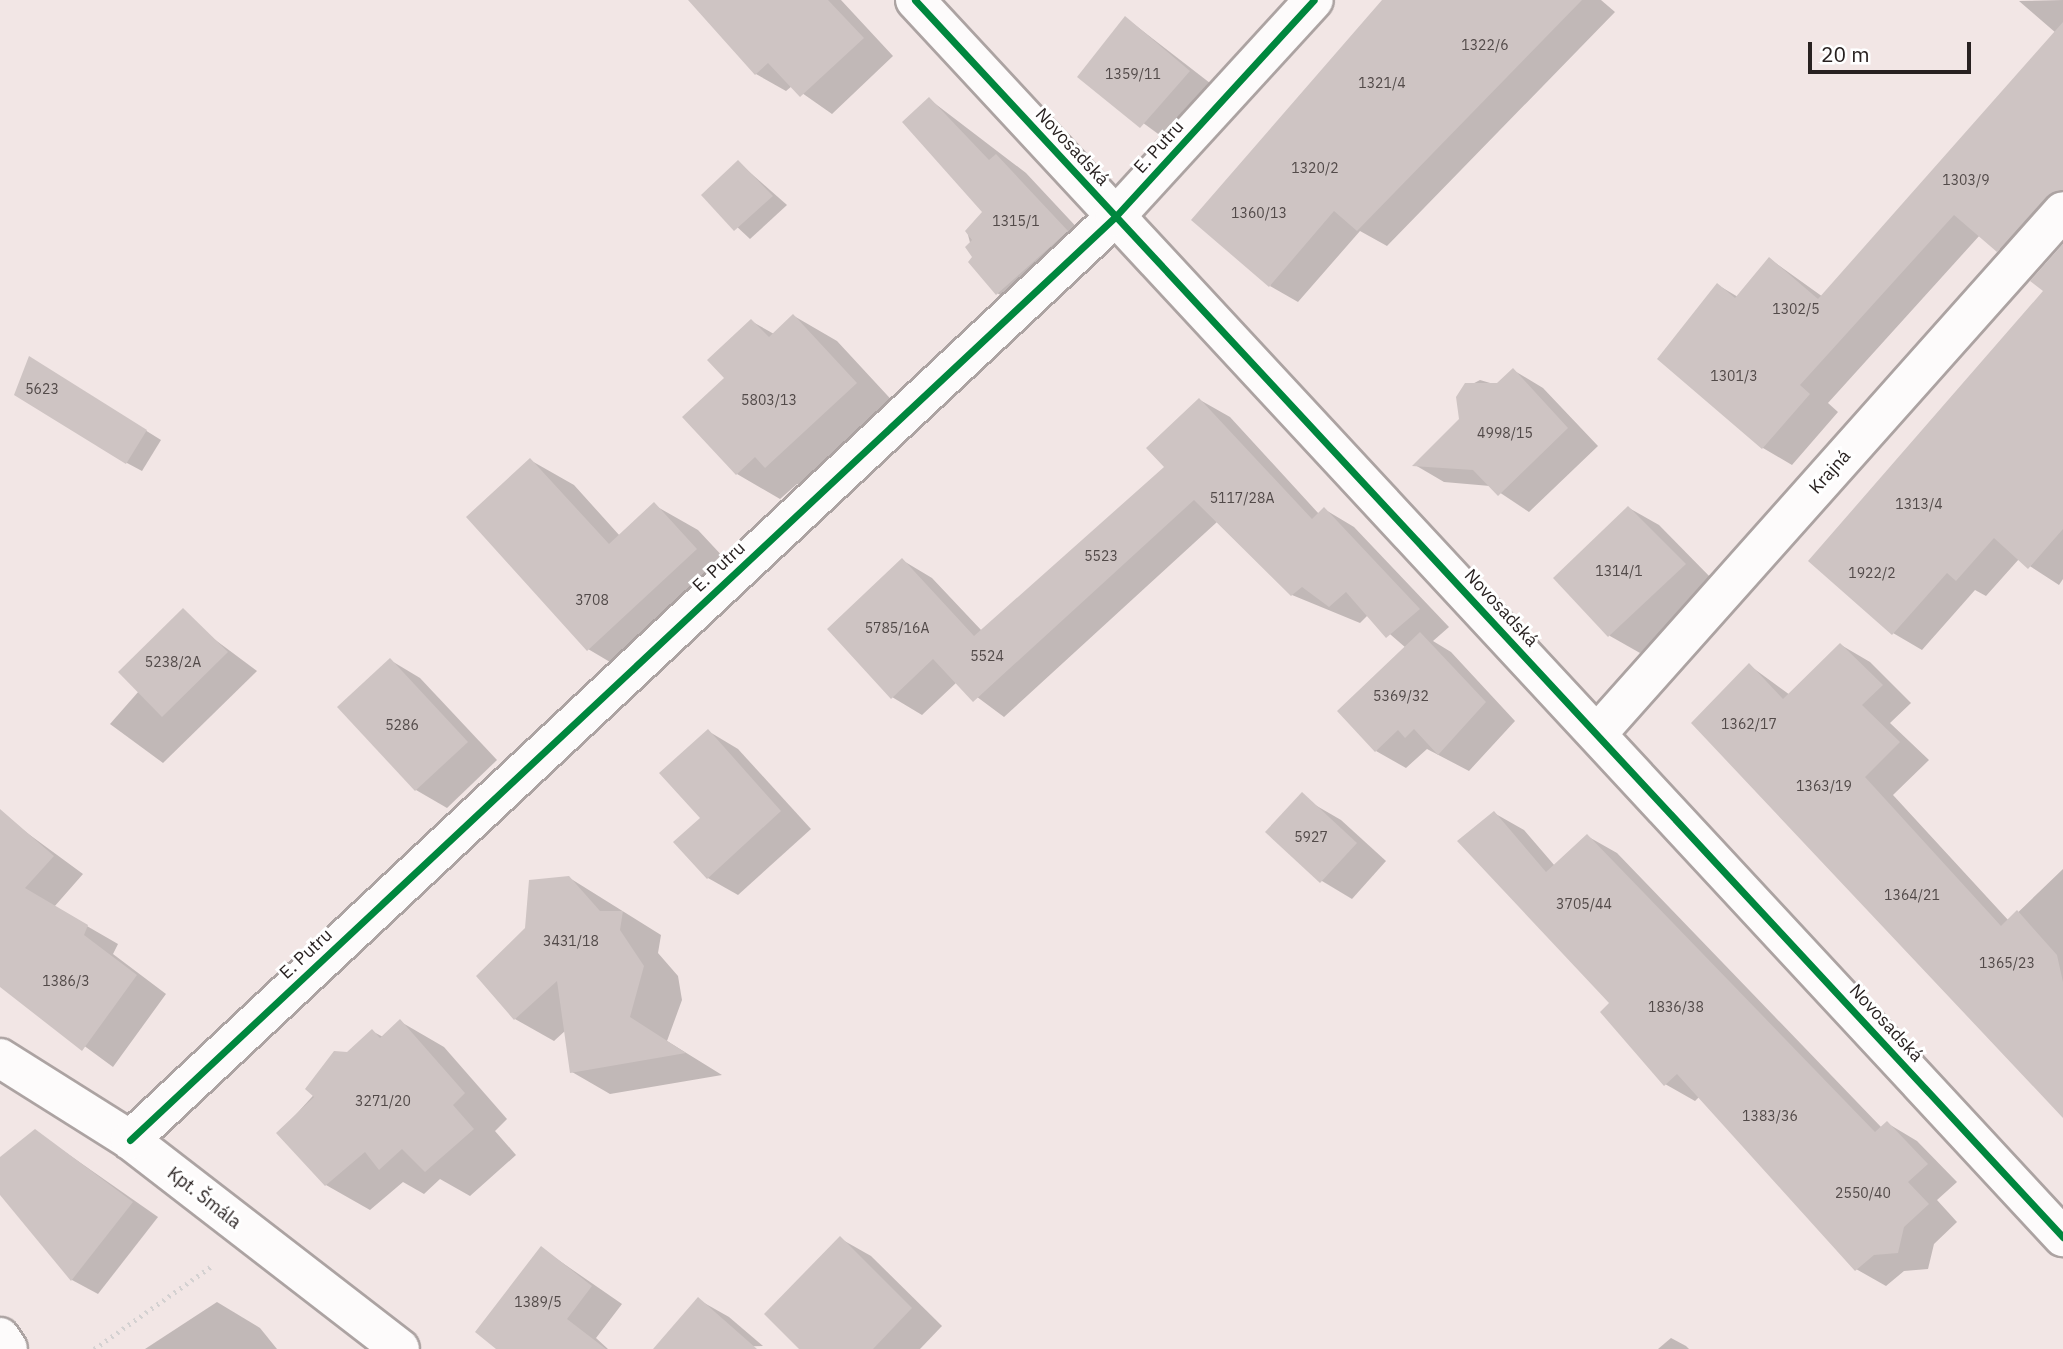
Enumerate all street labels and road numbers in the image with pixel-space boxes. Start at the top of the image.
street label: Novosadská [1031,104,1113,190]
street label: E. Putru [1130,116,1188,178]
street label: Krajná [1805,446,1855,498]
street label: E. Putru [688,537,750,597]
street label: Novosadská [1460,565,1542,651]
street label: E. Putru [275,924,337,984]
street label: Novosadská [1845,980,1927,1066]
street label: Kpt. Šmála [163,1163,245,1233]

